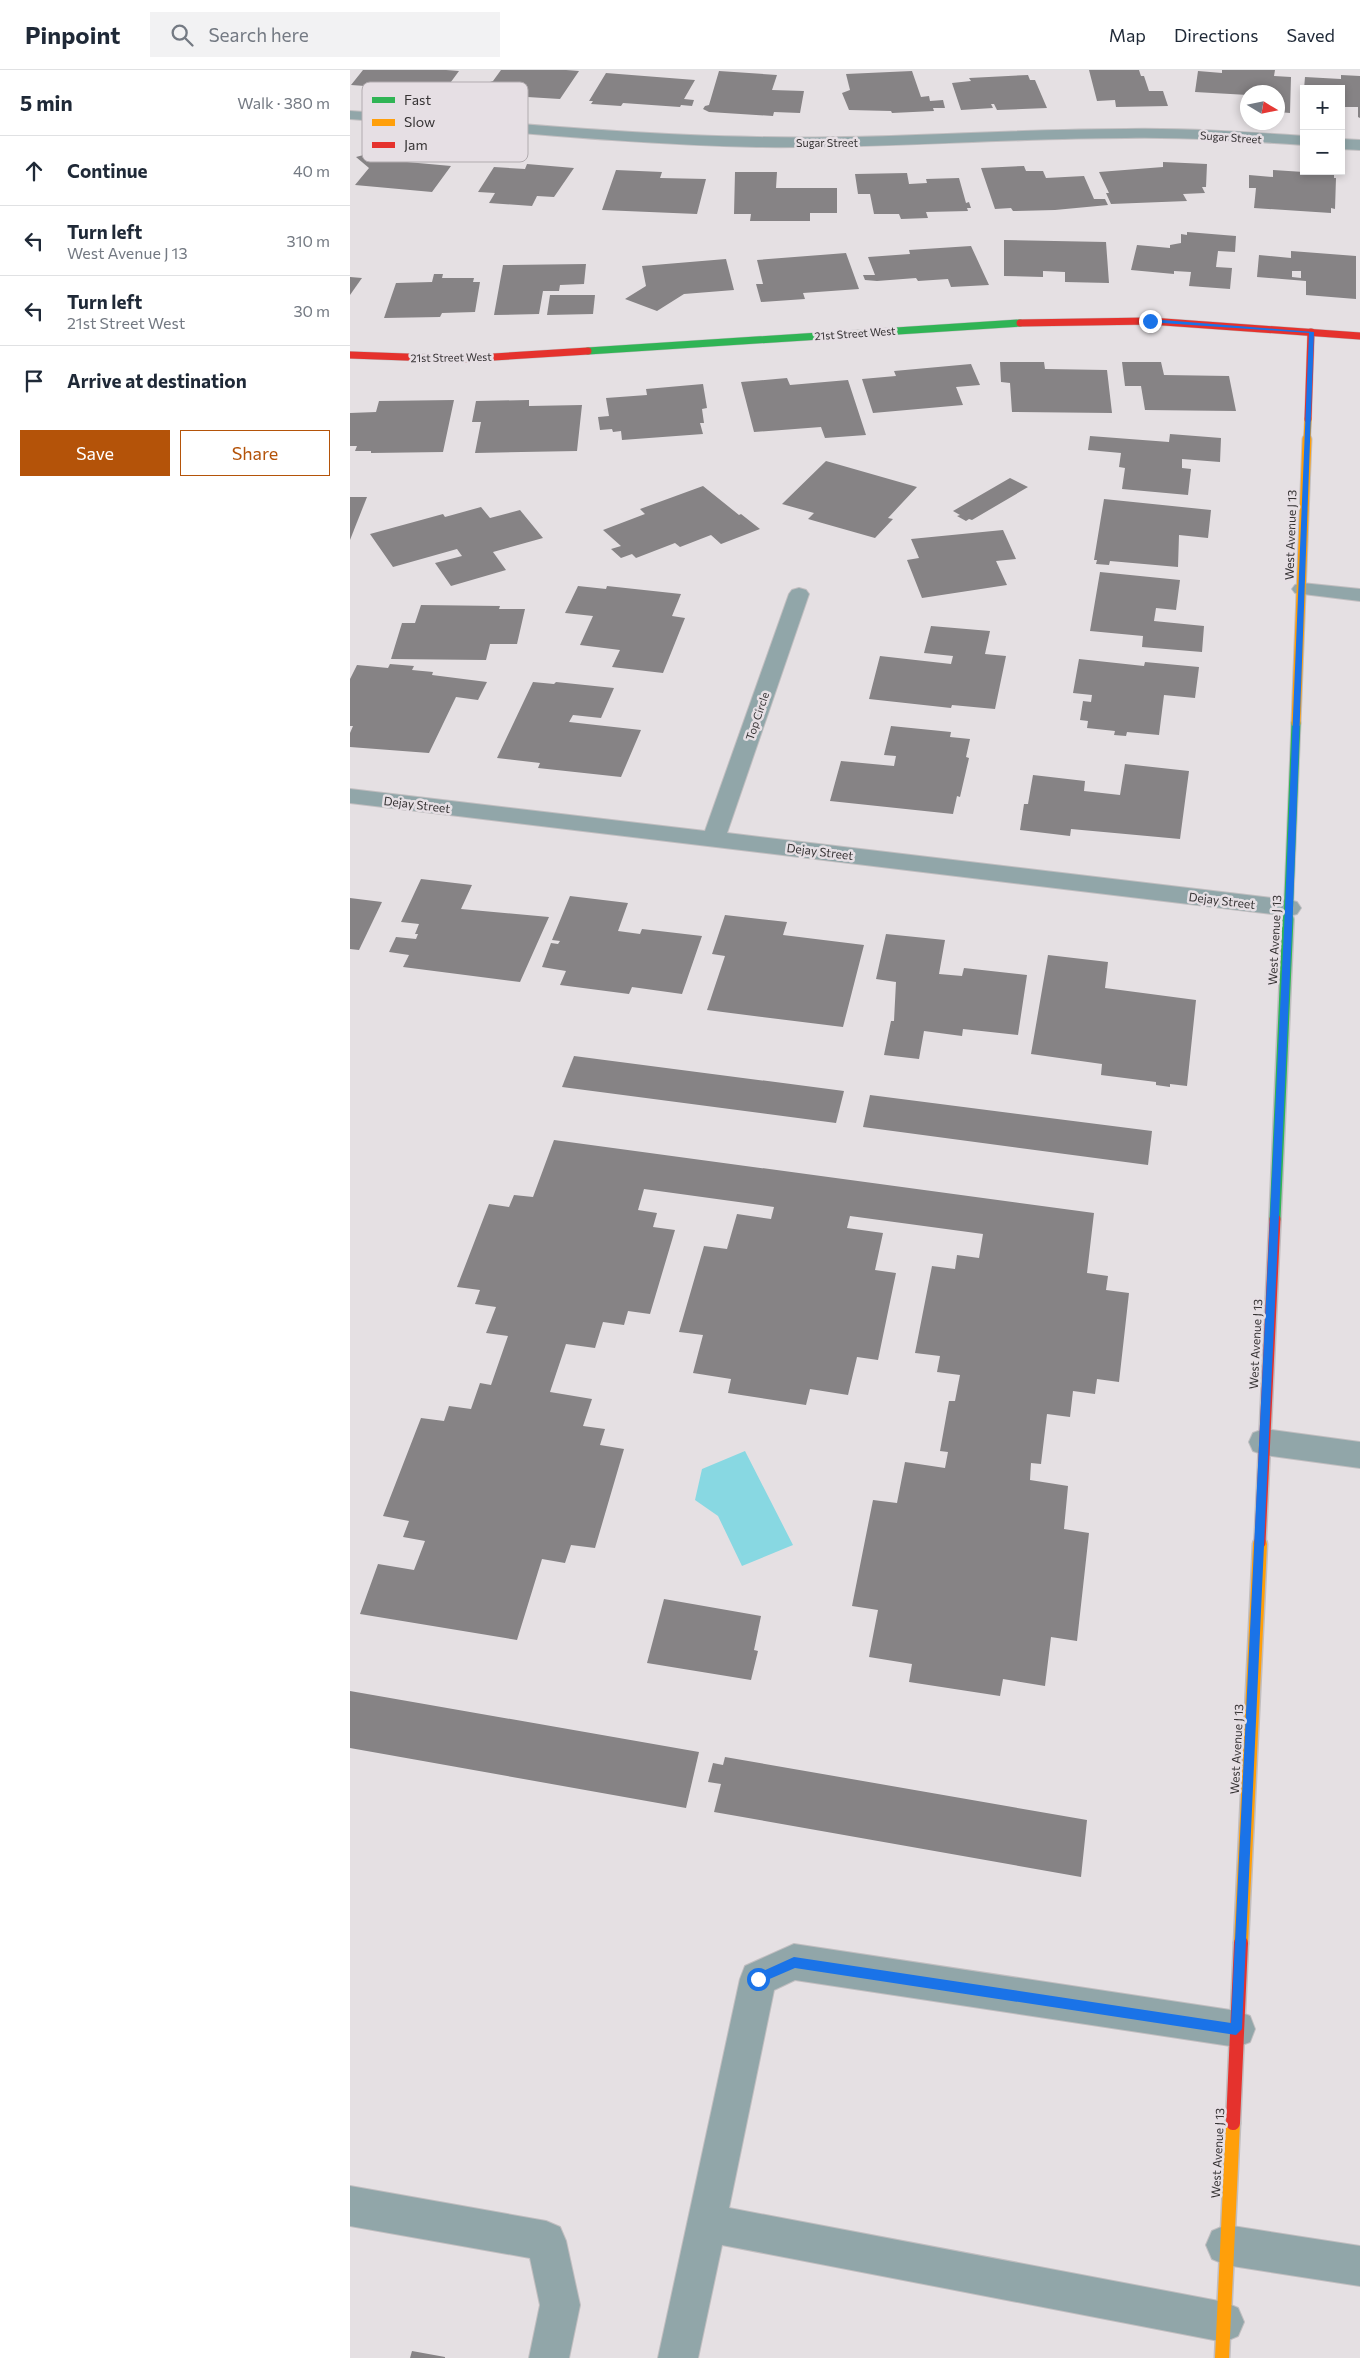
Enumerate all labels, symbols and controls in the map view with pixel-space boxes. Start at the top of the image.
search box [150,12,500,57]
text: Pinpoint [25,20,120,49]
icon: search [168,21,196,49]
text: Search here [208,23,309,46]
text: Map [1109,24,1146,46]
text: Directions [1174,24,1258,46]
text: Saved [1286,24,1335,46]
legend [362,82,528,162]
north arrow [1240,85,1285,130]
map controls [1300,85,1345,175]
button: + [1300,85,1345,130]
text: 5 min [20,90,73,115]
text: Fast [404,91,431,108]
text: Walk · 380 m [237,93,330,112]
text: Slow [404,113,435,130]
street label: Sugar Street [1200,128,1263,146]
button: − [1300,130,1345,175]
text: Jam [404,136,428,153]
street label: Sugar Street [796,136,858,149]
icon: ahead [20,157,48,185]
text: Continue [67,159,147,182]
text: 40 m [293,161,330,180]
text: Turn left [67,220,142,243]
icon: left [20,227,48,255]
text: 310 m [287,231,330,250]
text: West Avenue J 13 [67,243,188,262]
text: Turn left [67,290,142,313]
icon: left [20,297,48,325]
text: 30 m [293,301,330,320]
route end [1139,310,1162,333]
text: 21st Street West [67,313,185,332]
street label: 21st Street West [814,324,897,342]
street label: 21st Street West [410,350,492,364]
icon: arrive [20,367,48,395]
text: Arrive at destination [67,369,247,392]
button: Save [20,430,170,476]
button: Share [180,430,330,476]
street label: West Avenue J 13 [1281,489,1300,580]
street label: Top Circle [743,690,771,742]
street label: Dejay Street [383,793,451,815]
street label: Dejay Street [786,840,854,862]
street label: Dejay Street [1188,889,1256,911]
street label: West Avenue J 13 [1265,894,1284,986]
street label: West Avenue J 13 [1246,1298,1265,1390]
street label: West Avenue J 13 [1227,1703,1246,1795]
route start [747,1968,770,1991]
street label: West Avenue J 13 [1208,2107,1227,2199]

